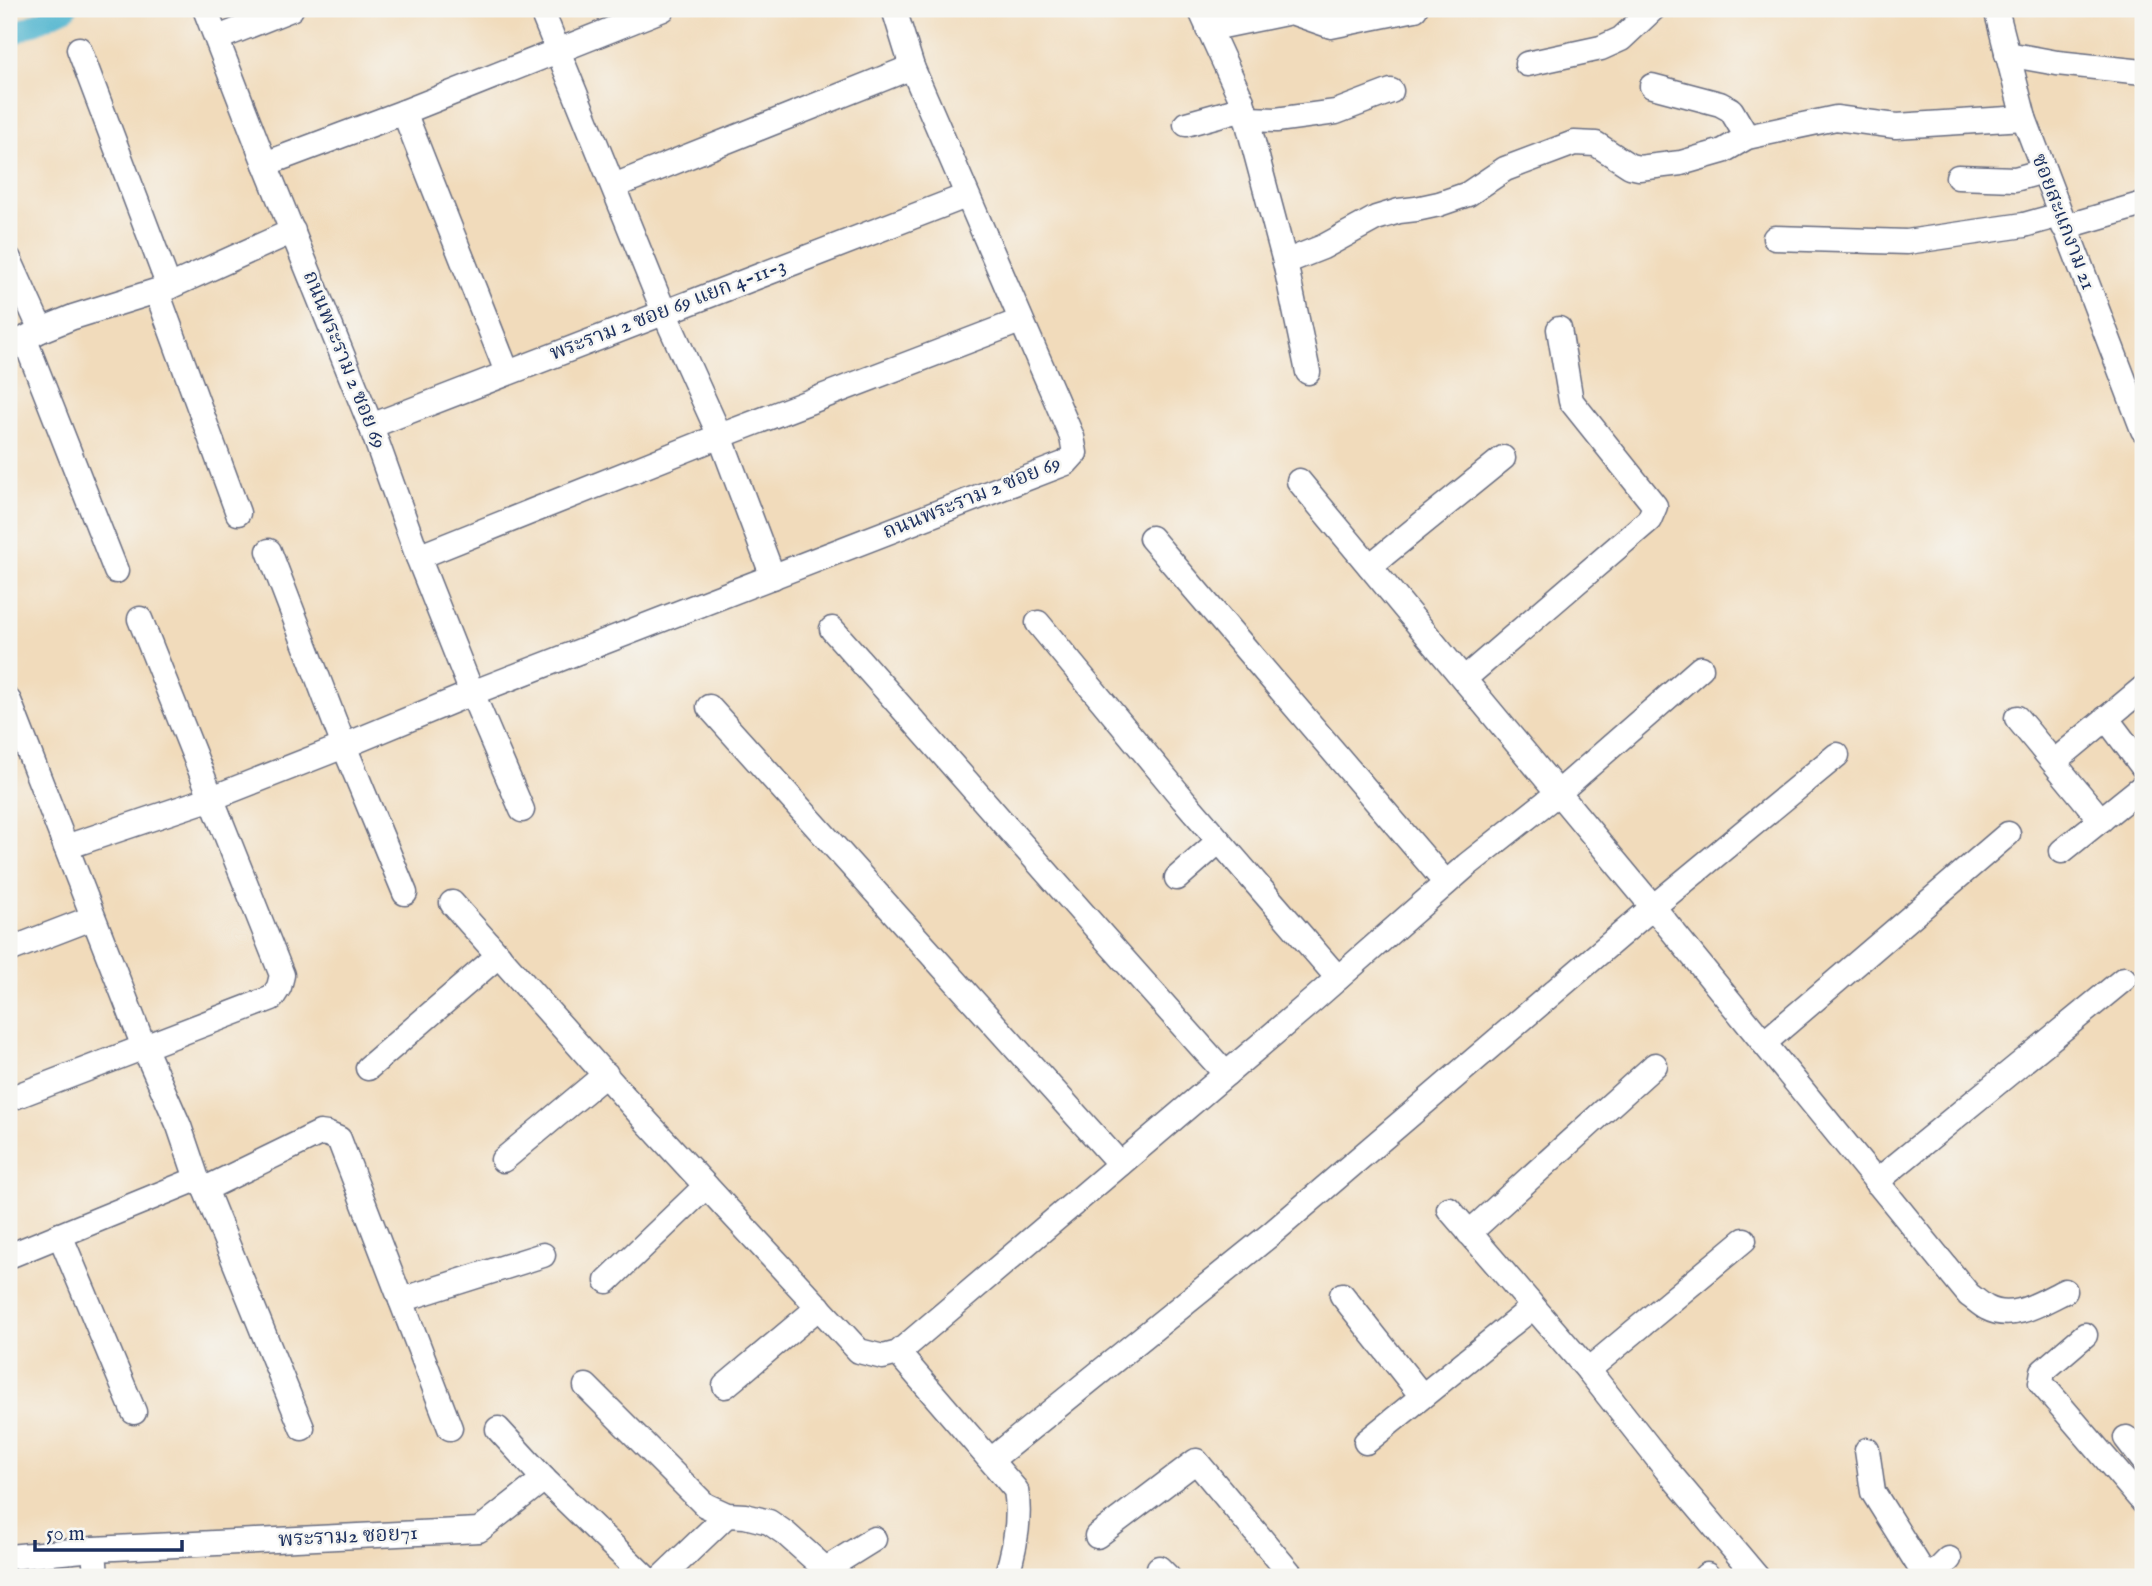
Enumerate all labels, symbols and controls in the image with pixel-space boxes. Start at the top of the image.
street label: ซอยสะแกงาม 21 [2025,150,2101,294]
street label: พระราม 2 ซอย 69 แยก 4-11-3 [546,252,790,368]
street label: ถนนพระราม 2 ซอย 69 [296,267,392,453]
street label: ถนนพระราม 2 ซอย 69 [879,450,1065,546]
scale bar [35,1509,182,1553]
street label: พระราม2 ซอย71 [278,1520,418,1554]
text: 50 m [46,1521,85,1548]

